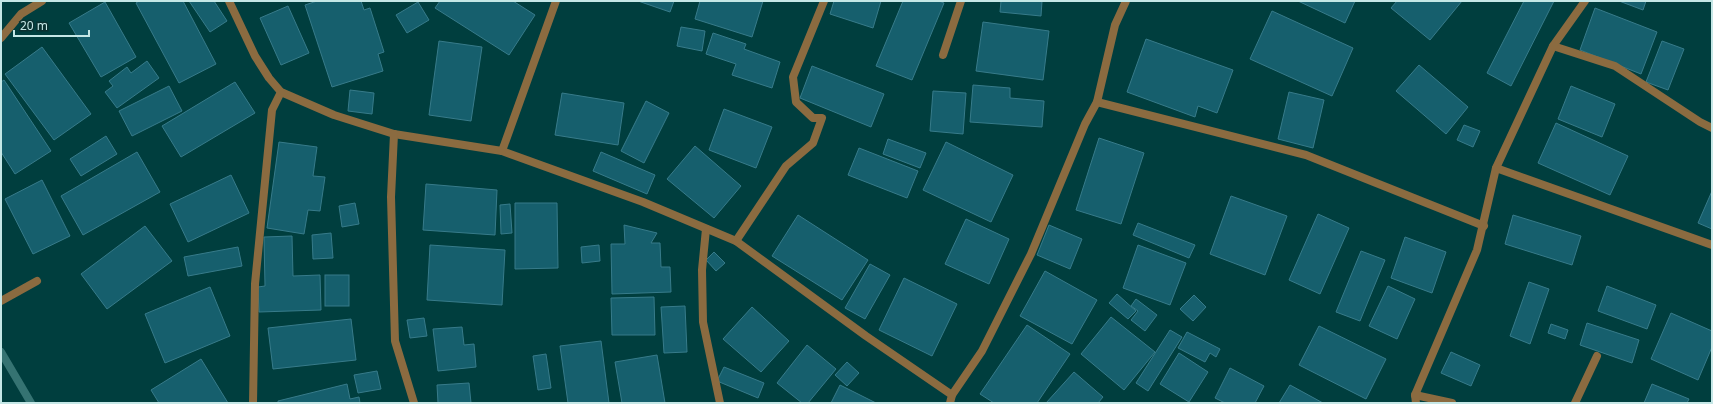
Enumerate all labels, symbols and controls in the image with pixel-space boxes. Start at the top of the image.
scale bar [14,12,89,38]
text: 20 m [20,17,48,34]

